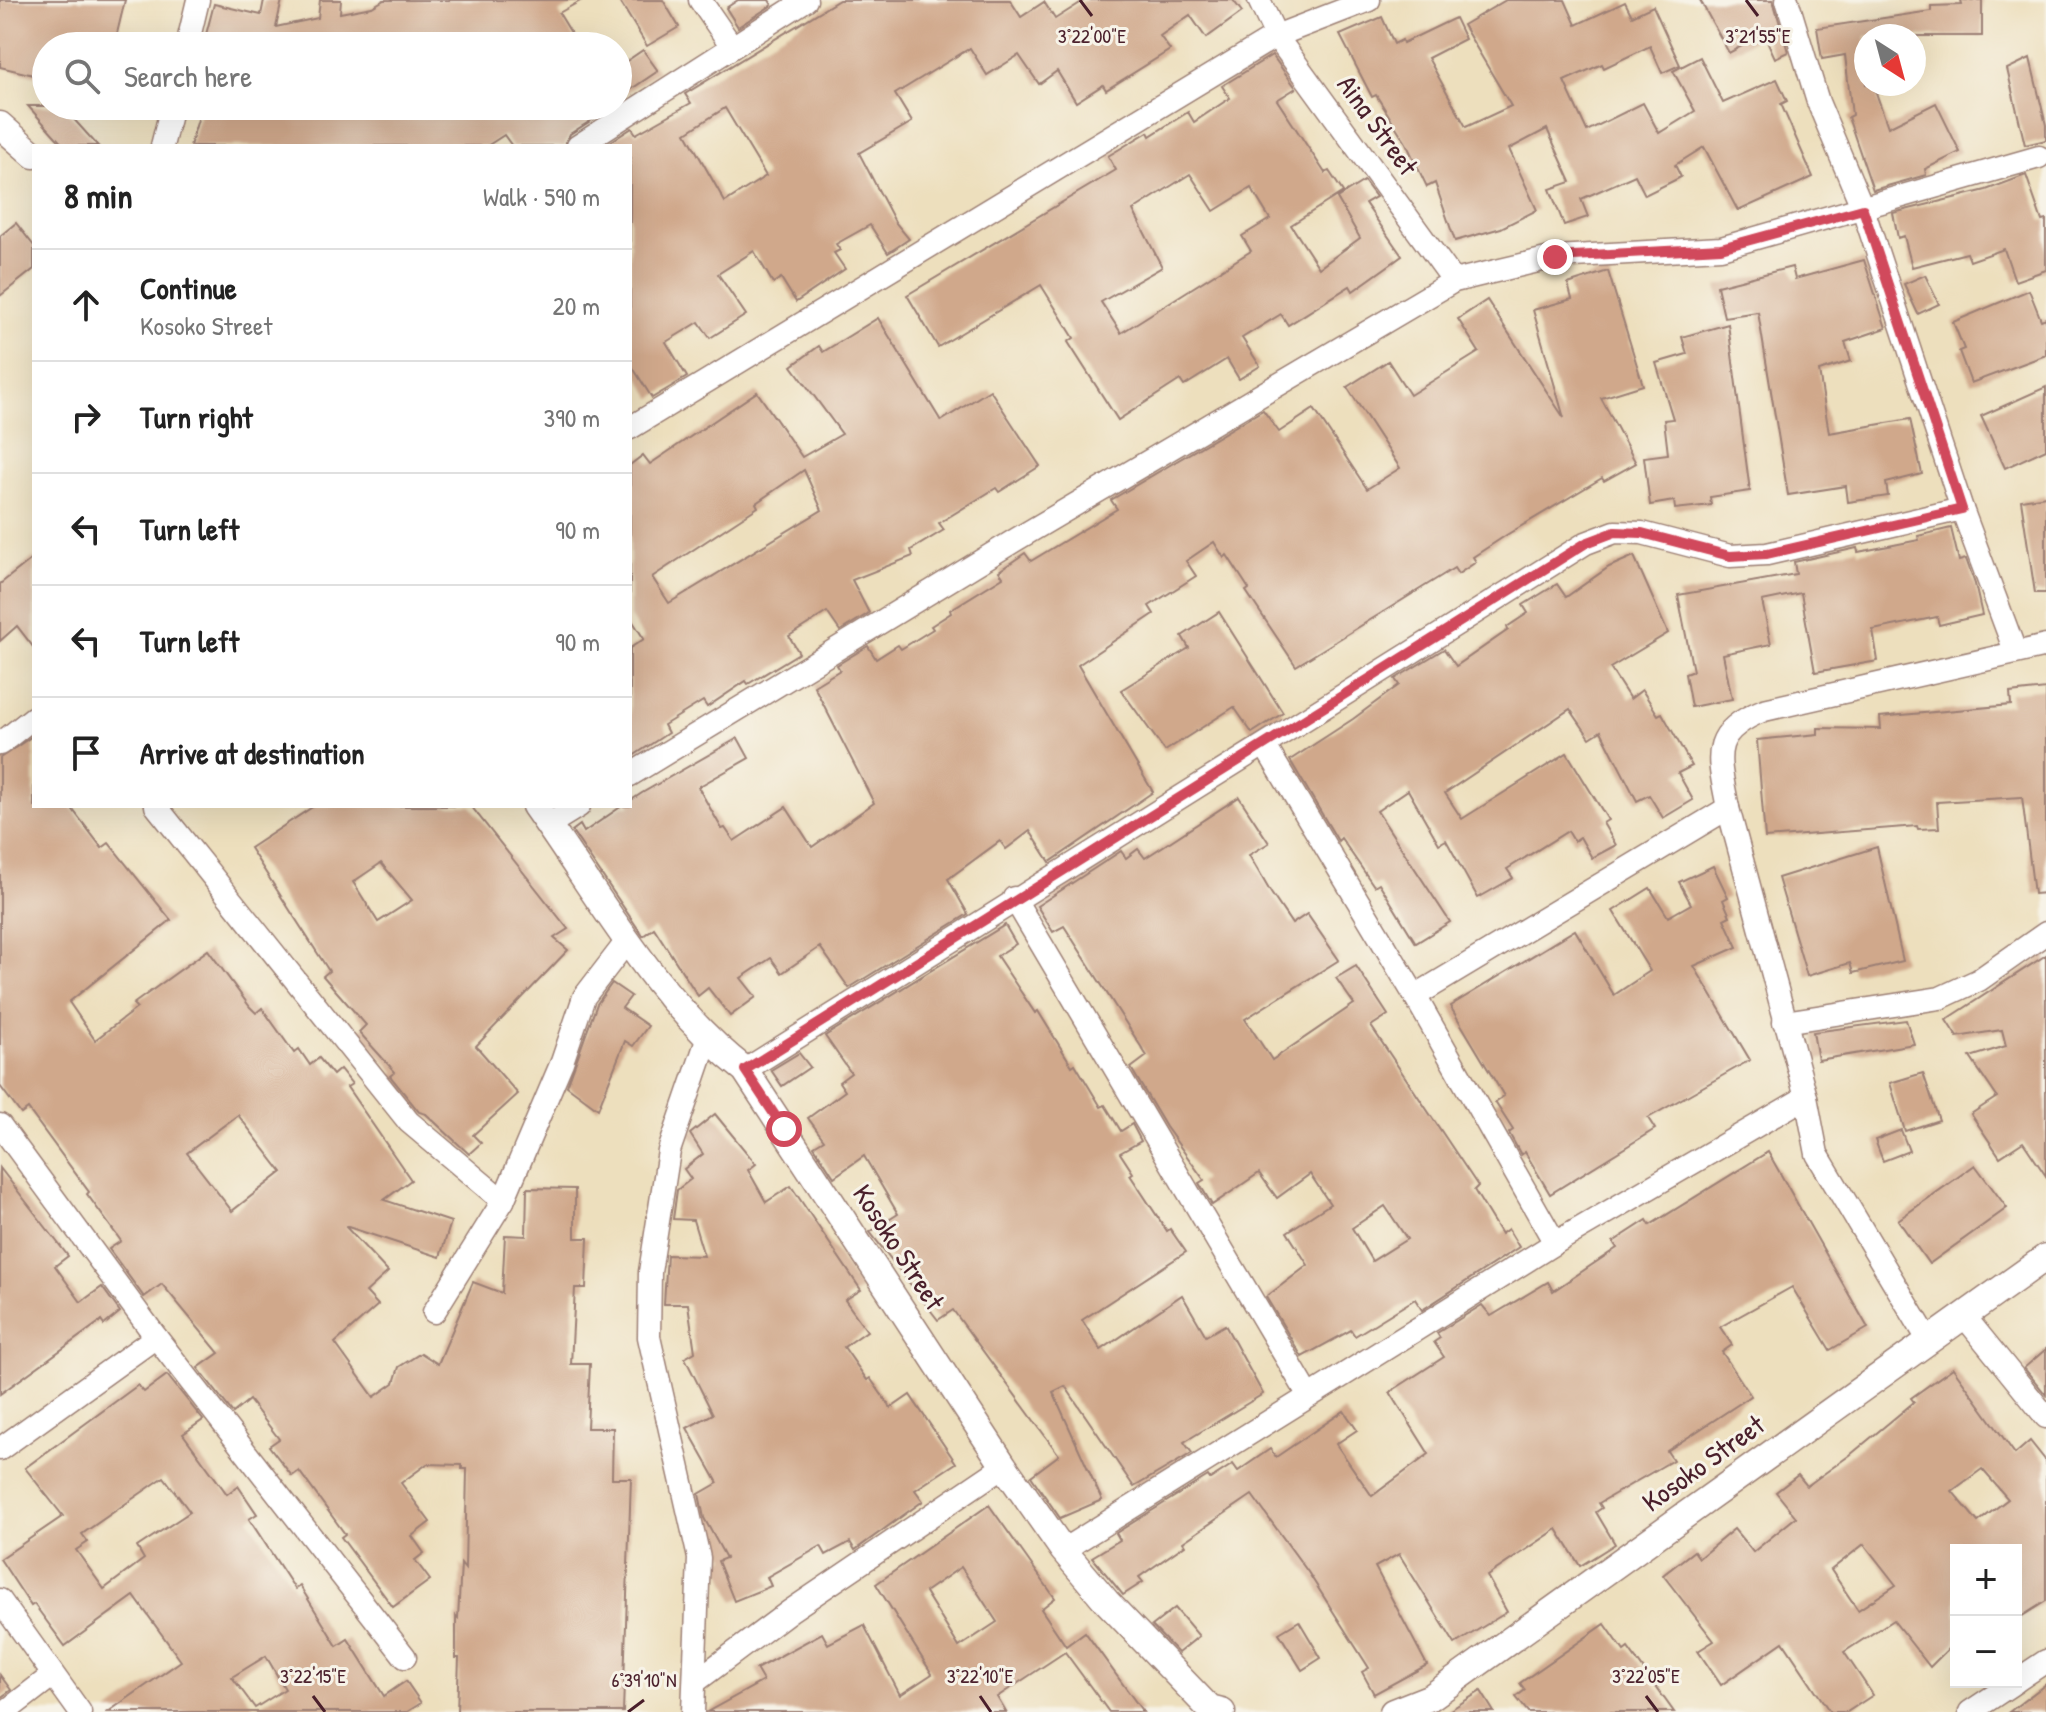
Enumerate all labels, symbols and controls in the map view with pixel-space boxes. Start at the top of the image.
text: 3°22'00"E [1058,22,1126,49]
text: 3°21'55"E [1725,22,1791,49]
north arrow [1854,24,1926,96]
search box [32,32,632,120]
icon: search [60,54,104,98]
text: Search here [124,56,252,96]
street label: Aina Street [1329,67,1427,183]
text: 8 min [64,173,133,219]
text: Walk · 590 m [483,179,600,214]
route end [1537,239,1573,275]
text: Continue [140,268,237,308]
icon: ahead [64,283,108,327]
text: 20 m [553,288,600,323]
text: Kosoko Street [140,308,272,343]
icon: right [64,395,108,439]
text: Turn right [140,397,253,437]
text: 390 m [544,400,600,435]
icon: left [64,507,108,551]
text: Turn left [140,509,239,549]
text: 90 m [555,512,600,547]
icon: left [64,619,108,663]
text: Turn left [140,621,239,661]
text: 90 m [555,624,600,659]
icon: arrive [64,731,108,775]
text: Arrive at destination [140,733,365,773]
route start [766,1111,802,1147]
street label: Kosoko Street [844,1177,954,1317]
street label: Kosoko Street [1634,1406,1772,1520]
map controls [1950,1544,2022,1688]
button: + [1950,1544,2022,1616]
button: − [1950,1616,2022,1688]
text: 3°22'15"E [280,1662,346,1689]
text: 3°22'10"E [947,1662,1014,1689]
text: 3°22'05"E [1612,1662,1680,1689]
text: 6°39'10"N [611,1666,677,1693]

